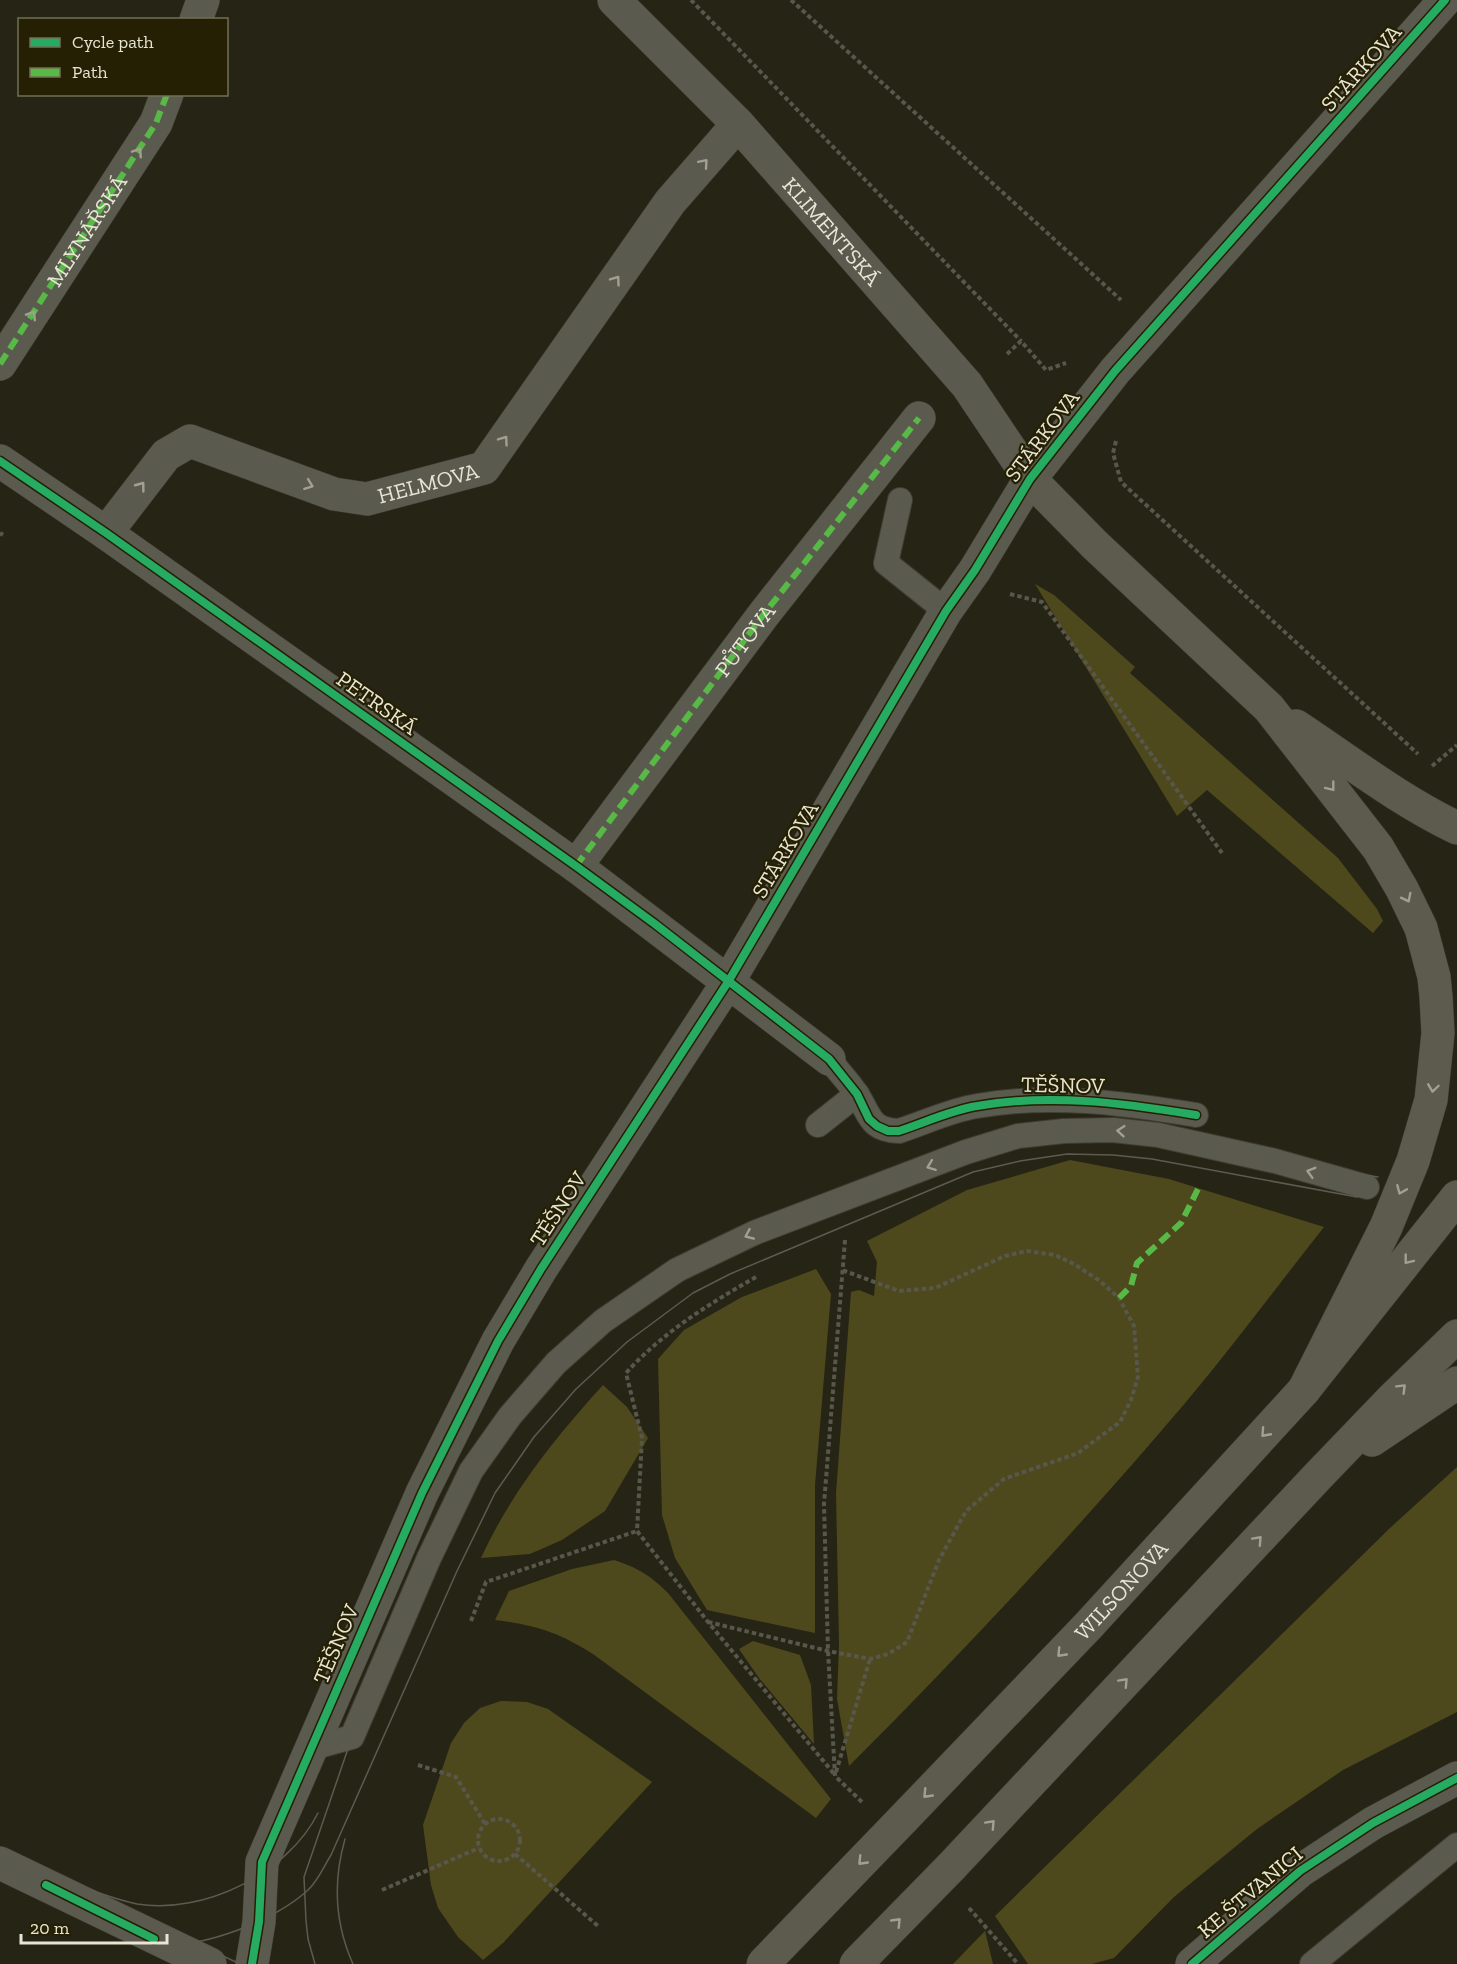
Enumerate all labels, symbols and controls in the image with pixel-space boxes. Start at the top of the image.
legend [18,18,228,96]
street label: STÁRKOVA [1315,18,1408,117]
text: Cycle path [72,31,154,53]
text: Path [72,61,108,83]
one-way arrow [131,148,142,159]
one-way arrow [697,159,708,170]
street label: MLYNÁŘSKÁ [40,169,133,291]
street label: KLIMENTSKÁ [777,171,887,292]
one-way arrow [609,275,620,286]
one-way arrow [25,311,36,322]
street label: STÁRKOVA [999,384,1086,487]
one-way arrow [497,435,508,446]
street label: HELMOVA [375,456,482,509]
one-way arrow [303,477,314,490]
one-way arrow [133,482,144,493]
street label: PŮTOVA [709,597,781,682]
street label: PETRSKÁ [331,665,423,741]
one-way arrow [1324,781,1335,792]
street label: STÁRKOVA [746,796,825,903]
one-way arrow [1399,892,1411,903]
street label: TĚŠNOV [1021,1071,1106,1099]
one-way arrow [1427,1083,1439,1093]
one-way arrow [1116,1125,1125,1138]
one-way arrow [926,1158,937,1171]
street label: TĚŠNOV [524,1166,593,1252]
one-way arrow [1306,1166,1316,1179]
one-way arrow [1396,1183,1408,1194]
one-way arrow [744,1228,755,1240]
one-way arrow [1405,1253,1416,1264]
one-way arrow [1395,1385,1406,1396]
one-way arrow [1261,1426,1272,1437]
street label: WILSONOVA [1068,1534,1174,1646]
one-way arrow [1251,1536,1262,1546]
street label: TĚŠNOV [307,1599,365,1688]
one-way arrow [1058,1646,1069,1657]
one-way arrow [1117,1678,1128,1689]
one-way arrow [923,1788,934,1798]
one-way arrow [984,1821,995,1831]
street label: KE ŠTVANICI [1192,1840,1308,1944]
one-way arrow [859,1854,870,1865]
scale bar [21,1907,166,1945]
text: 20 m [30,1917,70,1939]
one-way arrow [890,1919,901,1930]

